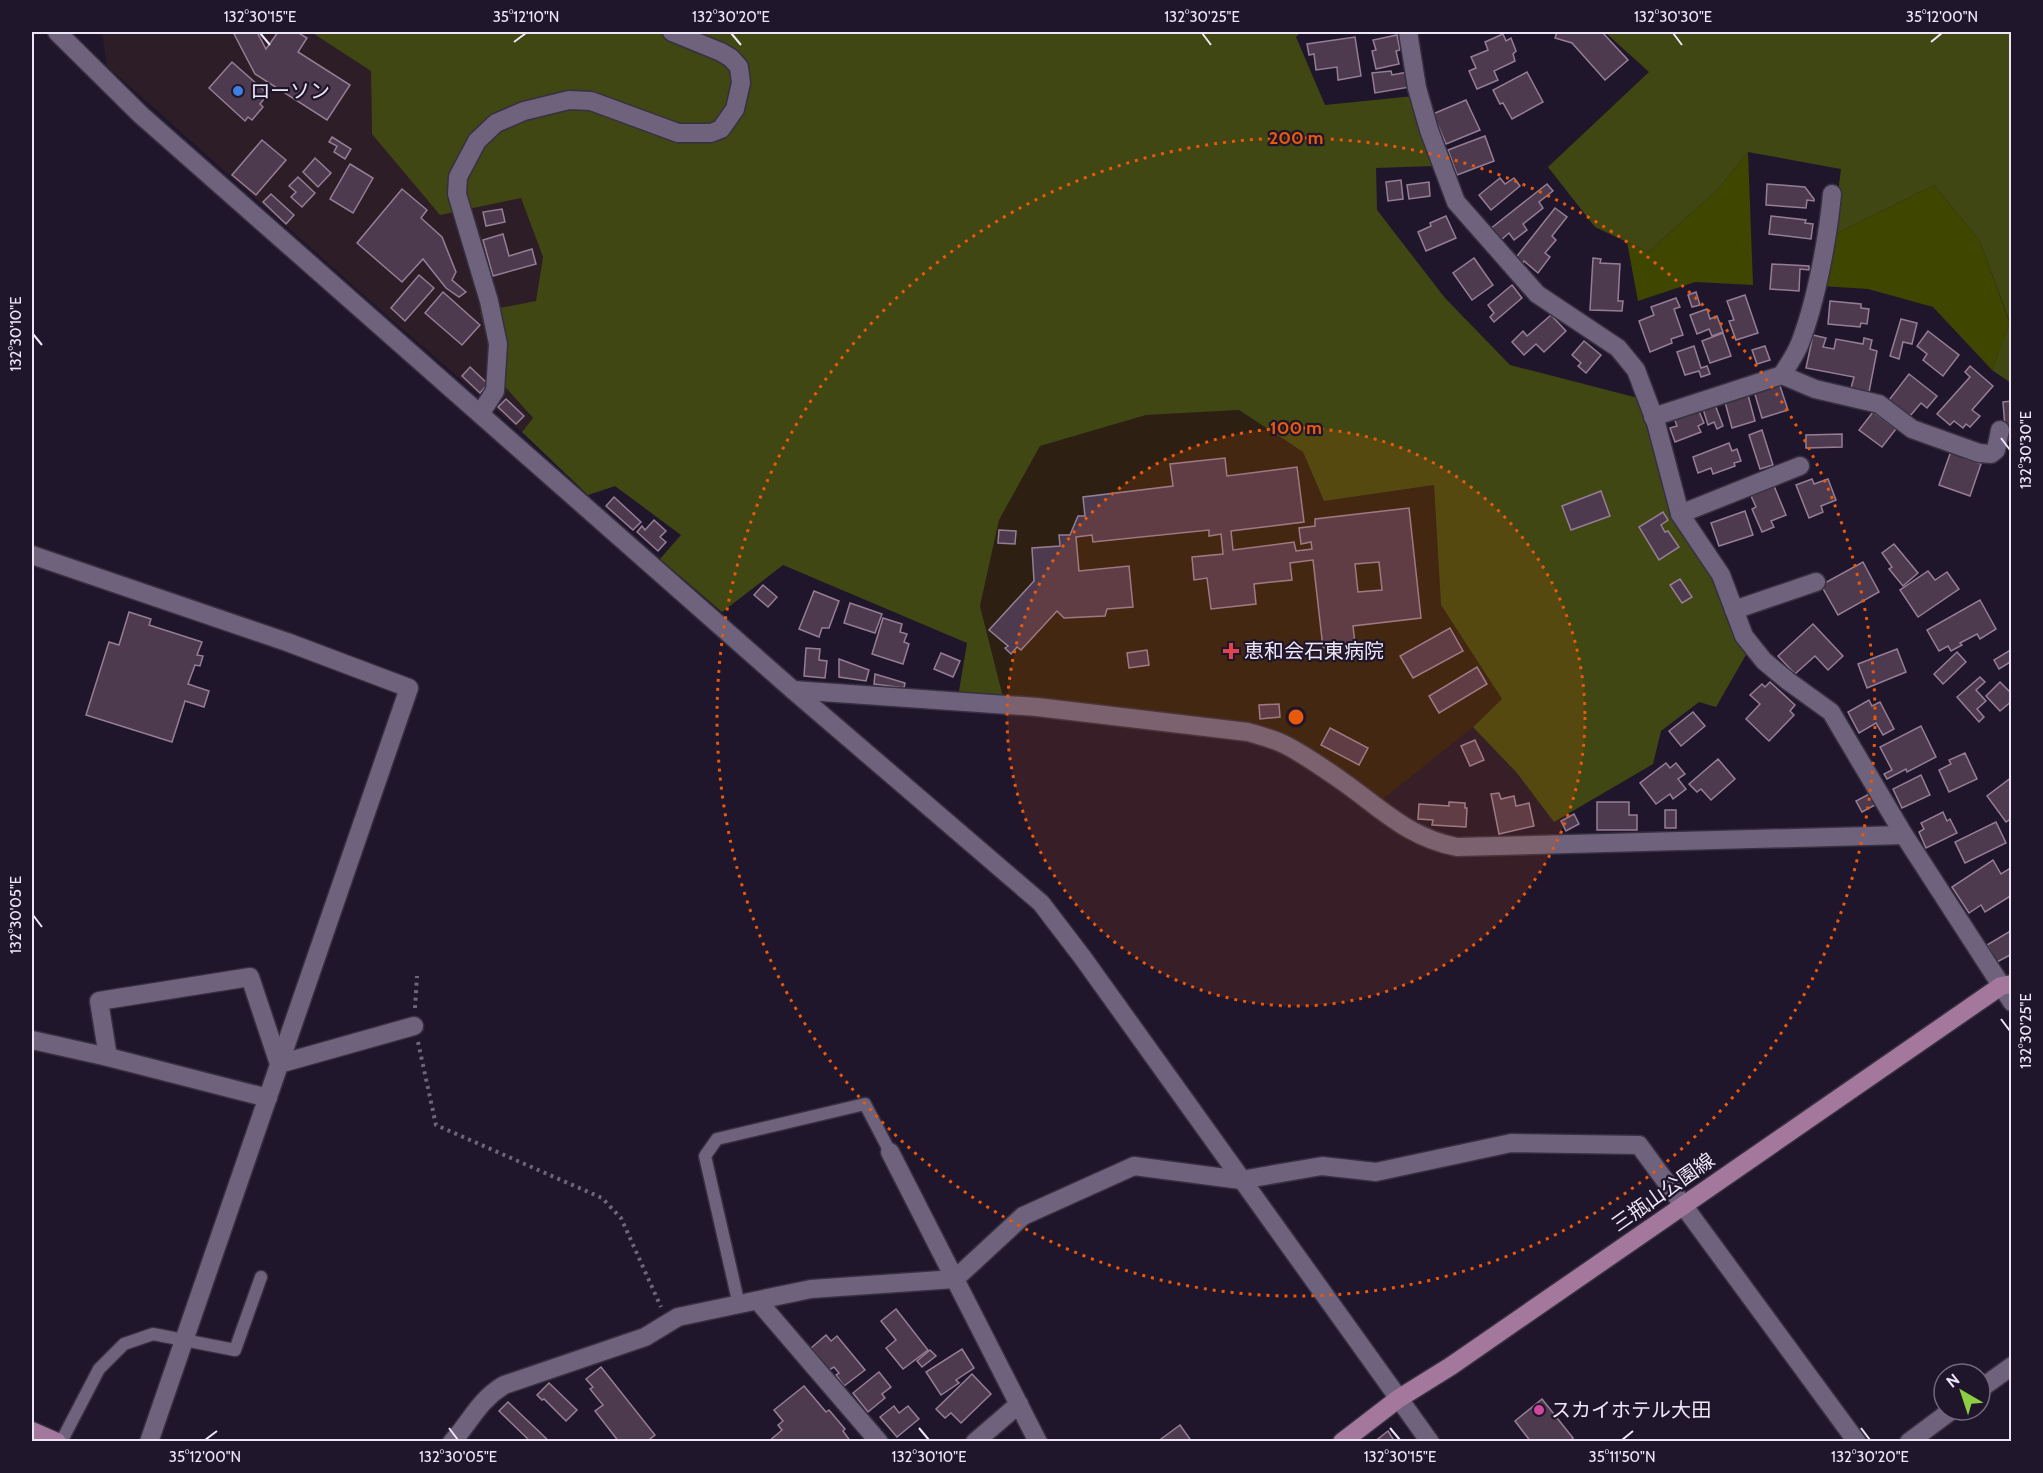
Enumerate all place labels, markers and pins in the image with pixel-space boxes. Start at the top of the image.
place label: ローソン [250,79,330,103]
marker: ローソン [231,84,245,98]
place label: 恵和会石東病院 [1244,639,1384,663]
marker: 恵和会石東病院 [1222,642,1240,660]
centre of rings [1286,707,1306,727]
place label: スカイホテル大田 [1551,1398,1711,1422]
marker: スカイホテル大田 [1532,1403,1546,1417]

